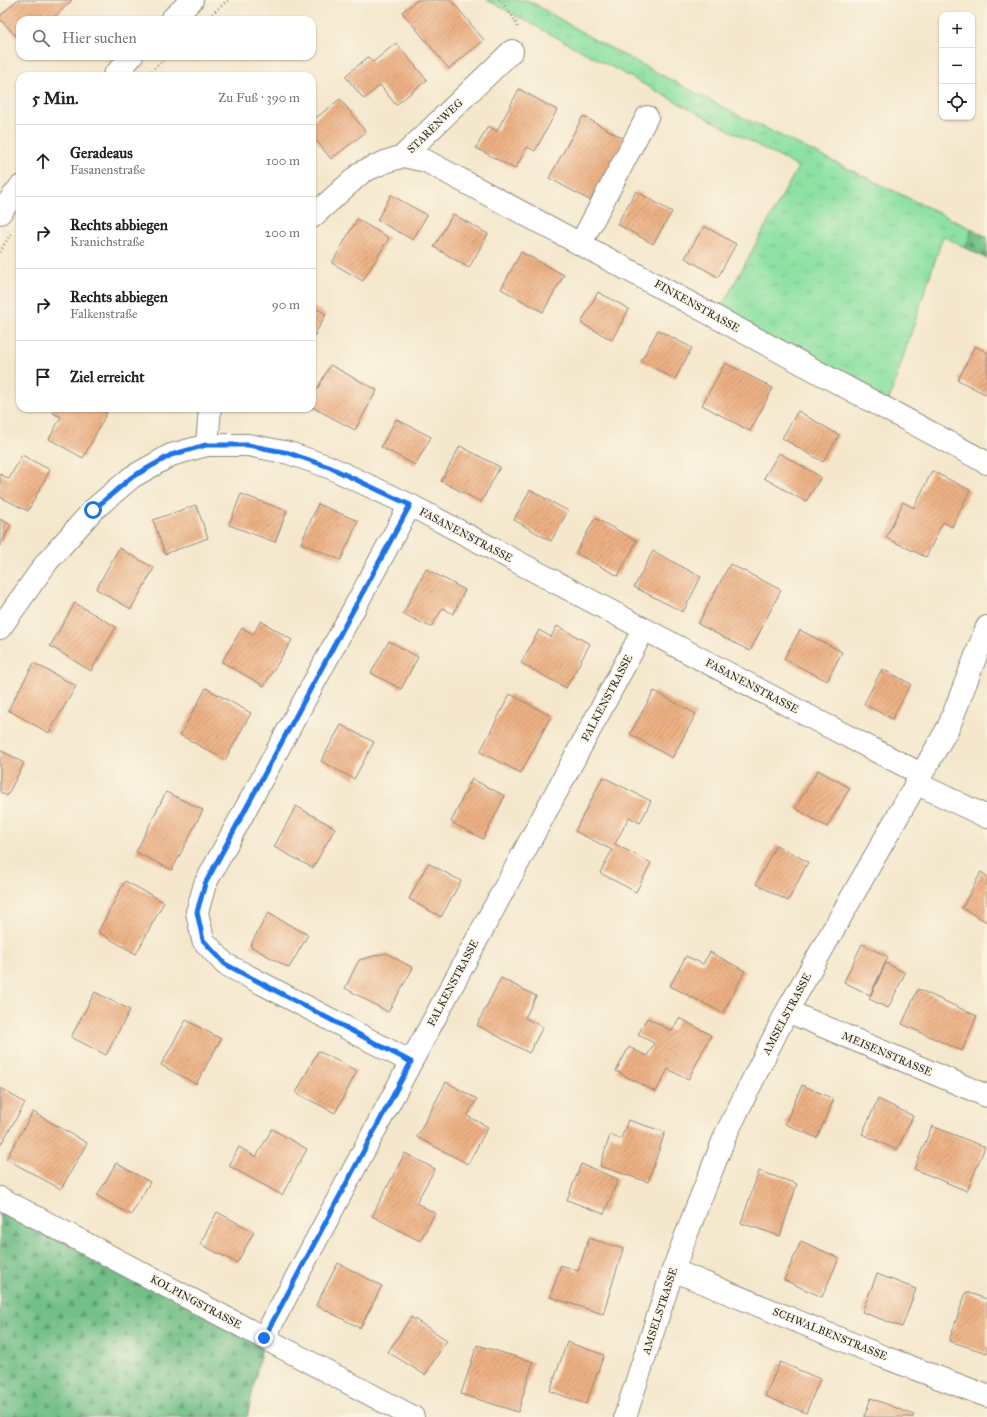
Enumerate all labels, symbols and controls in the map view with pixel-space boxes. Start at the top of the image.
map controls [939,12,975,120]
button: + [939,12,975,48]
search box [16,16,316,60]
icon: search [30,27,52,49]
text: Hier suchen [62,29,137,47]
button: − [939,48,975,84]
button: locate [939,84,975,120]
text: 5 Min. [32,88,79,109]
text: Zu Fuß · 390 m [218,90,300,106]
street label: STARENWEG [404,96,466,156]
text: Geradeaus [70,144,133,162]
icon: ahead [32,150,54,172]
text: 100 m [266,153,300,169]
text: Fasanenstraße [70,162,145,178]
text: Rechts abbiegen [70,216,168,234]
icon: right [32,222,54,244]
text: 200 m [265,225,300,241]
text: Kranichstraße [70,234,145,250]
street label: FINKENSTRASSE [652,277,742,335]
text: Rechts abbiegen [70,288,168,306]
icon: right [32,294,54,316]
text: 90 m [272,297,300,313]
text: Falkenstraße [70,306,137,322]
icon: arrive [32,366,54,388]
text: Ziel erreicht [70,368,145,386]
route start [84,501,102,519]
street label: FASANENSTRASSE [417,505,515,565]
street label: FALKENSTRASSE [579,652,635,744]
street label: FASANENSTRASSE [703,656,801,716]
street label: FALKENSTRASSE [425,937,481,1029]
street label: AMSELSTRASSE [760,971,814,1058]
street label: MEISENSTRASSE [840,1029,934,1079]
street label: AMSELSTRASSE [640,1266,680,1357]
street label: KOLPINGSTRASSE [148,1272,244,1332]
street label: SCHWALBENSTRASSE [771,1305,889,1363]
route end [255,1329,273,1347]

